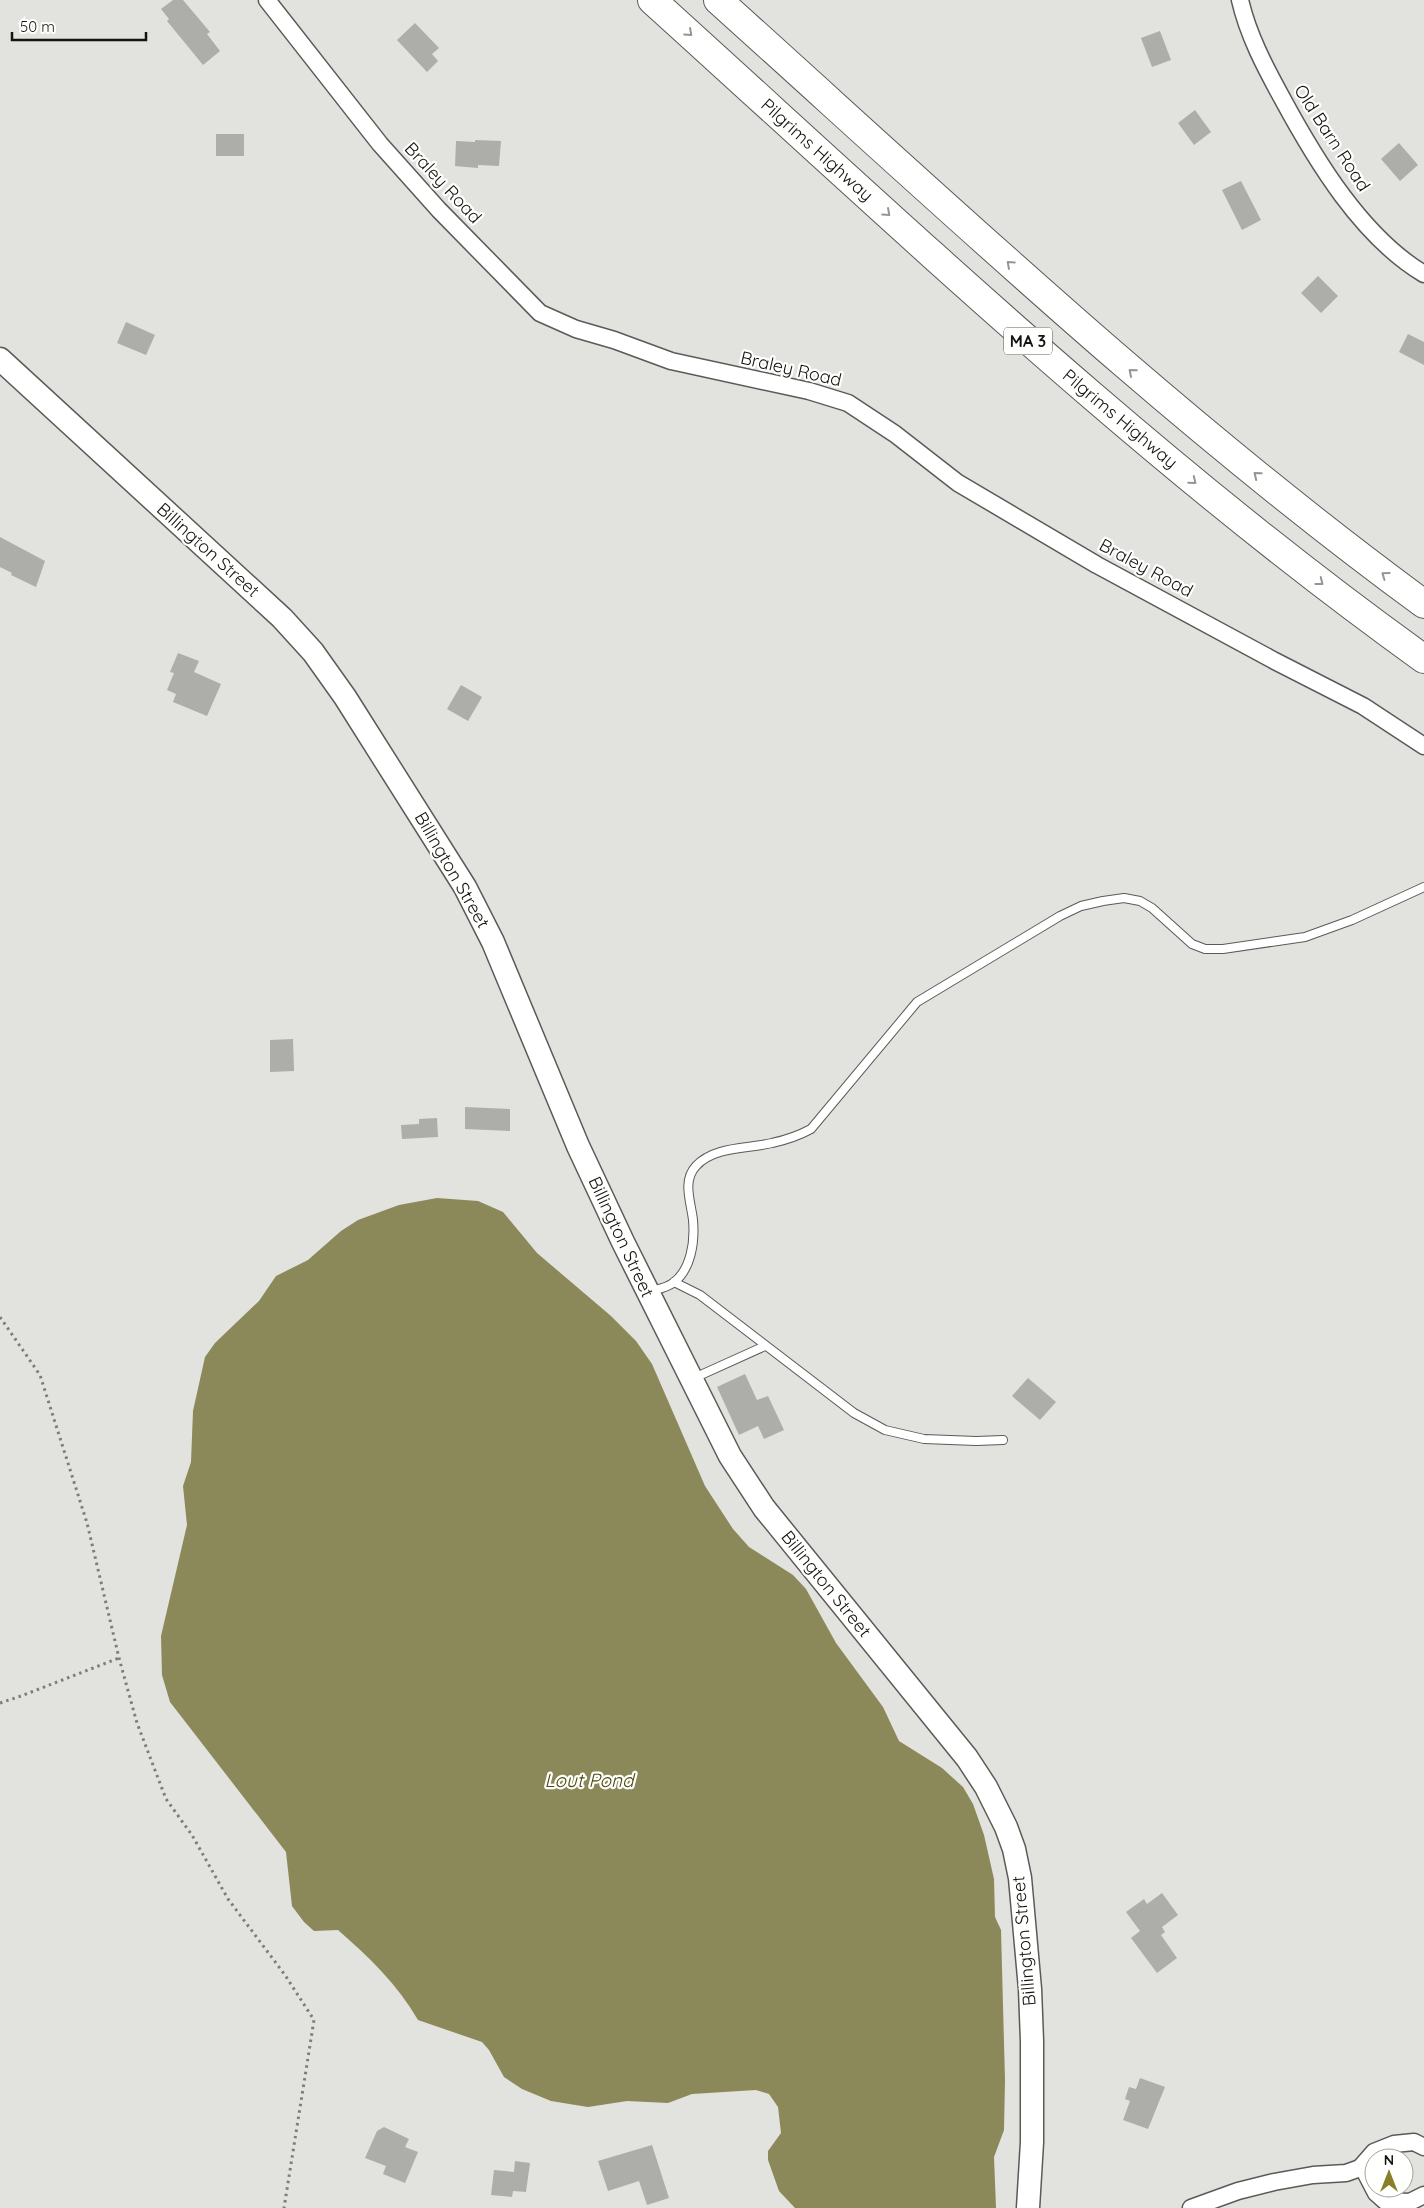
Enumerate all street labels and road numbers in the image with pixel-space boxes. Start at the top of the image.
street label: Old Barn Road [1289,80,1376,196]
street label: Pilgrims Highway [756,93,878,206]
street label: Braley Road [400,137,487,228]
road number: MA 3 [1004,328,1052,354]
street label: Braley Road [738,346,844,391]
street label: Pilgrims Highway [1058,364,1183,473]
street label: Billington Street [152,497,265,602]
street label: Braley Road [1095,533,1197,602]
street label: Billington Street [410,807,495,932]
street label: Billington Street [583,1173,660,1301]
street label: Billington Street [776,1526,876,1642]
street label: Billington Street [1006,1875,1041,2007]

